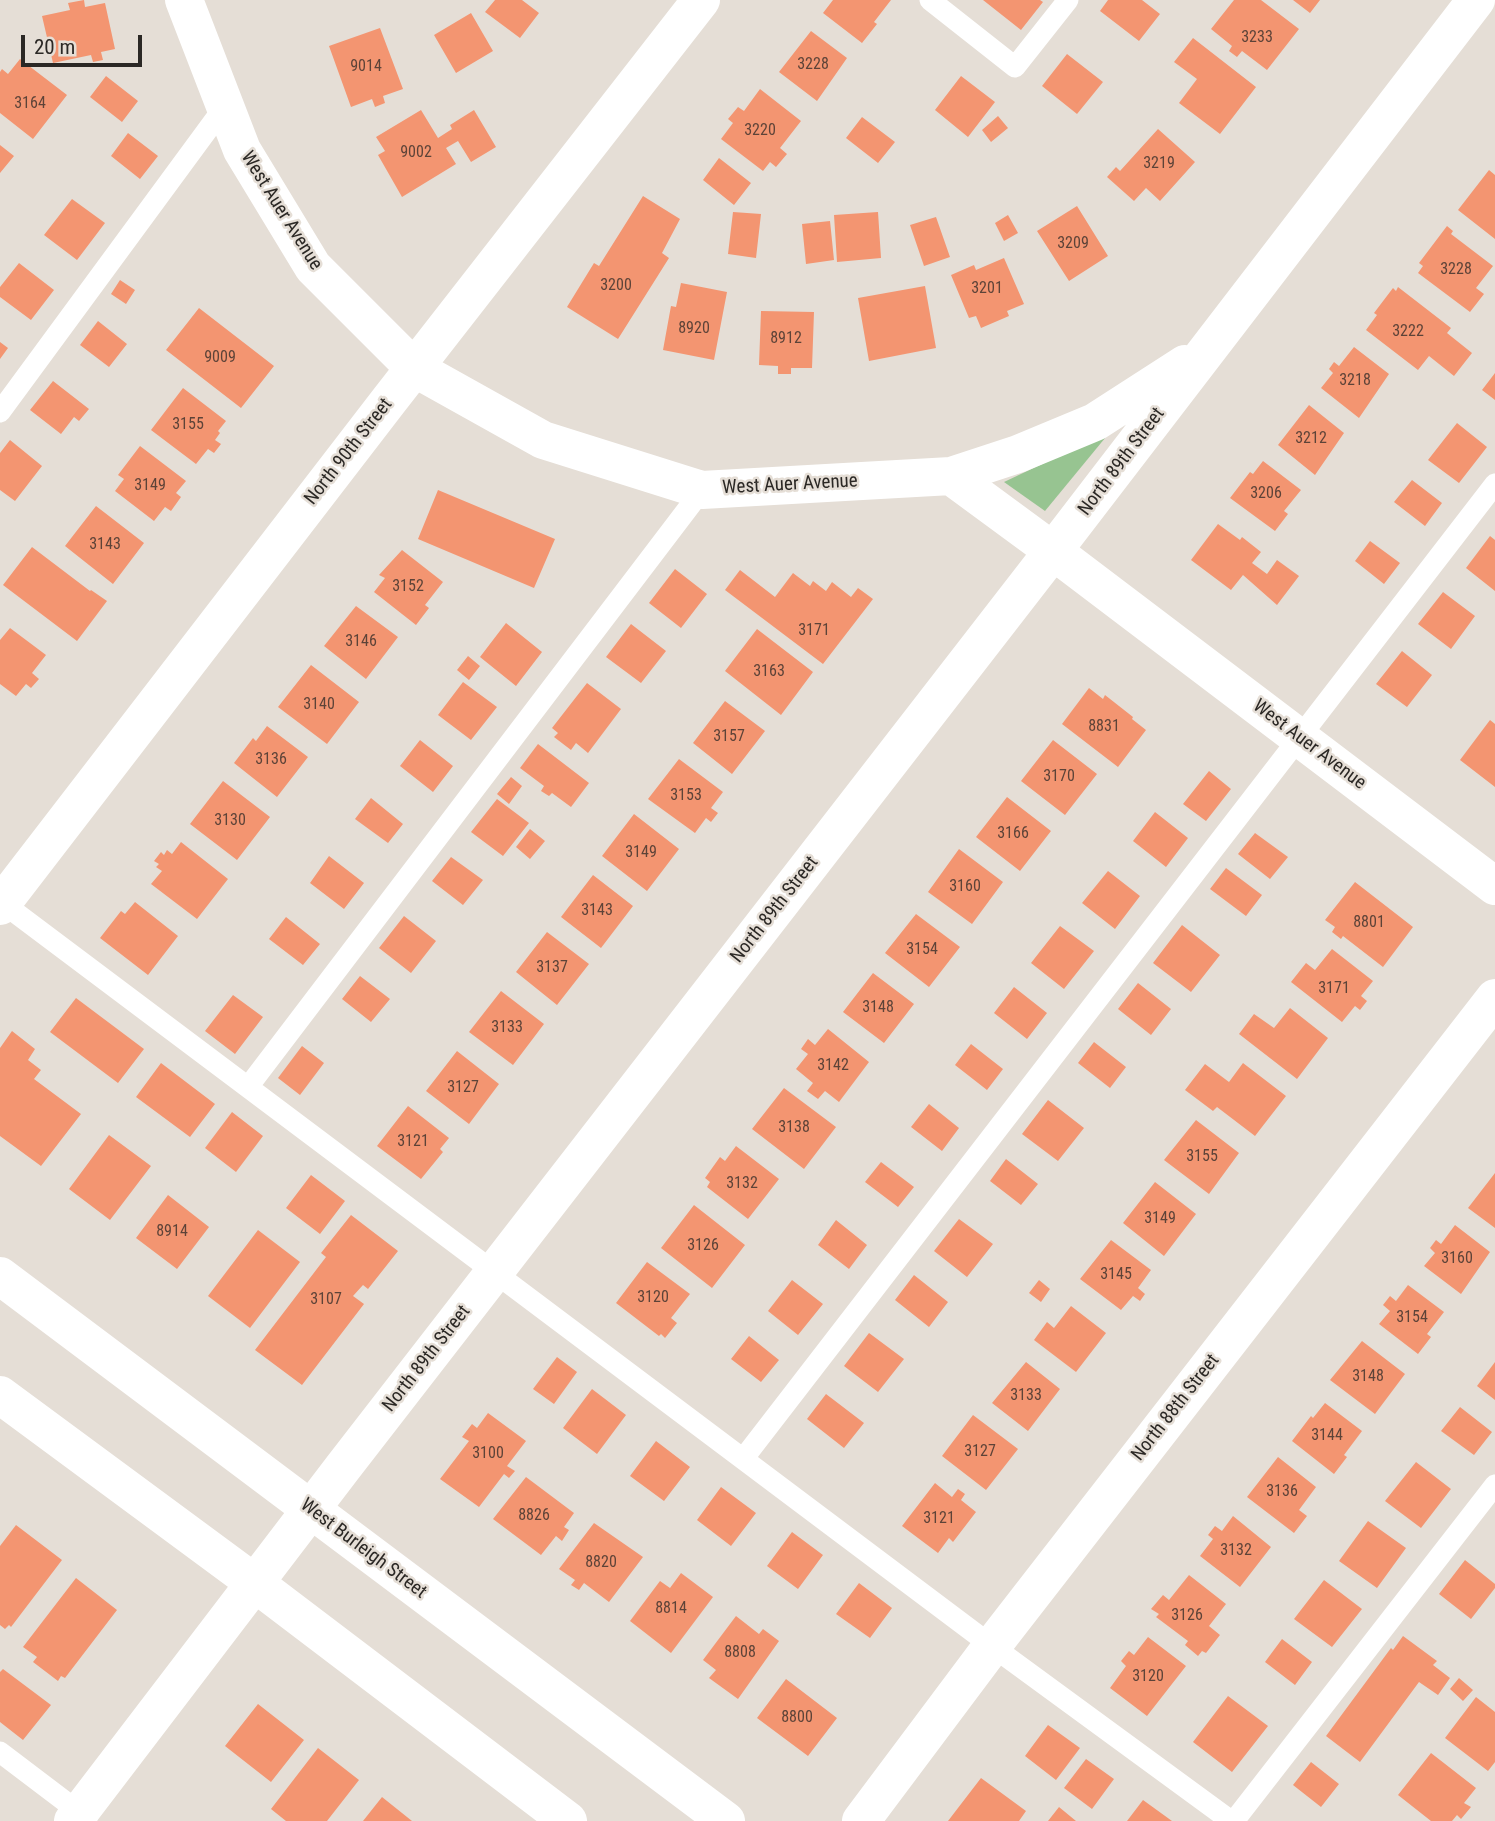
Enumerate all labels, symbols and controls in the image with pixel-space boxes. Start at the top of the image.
scale bar [24,21,145,65]
house number: 3233 [1241,28,1273,48]
text: 20 m [34,35,75,59]
house number: 3228 [797,55,829,75]
house number: 9014 [350,57,382,77]
house number: 3164 [14,94,46,114]
house number: 3220 [744,121,776,141]
house number: 9002 [400,143,432,163]
street label: West Auer Avenue [235,147,327,275]
house number: 3219 [1143,154,1175,174]
house number: 3209 [1057,234,1089,254]
house number: 3228 [1440,260,1472,280]
house number: 3200 [600,276,632,296]
house number: 3201 [971,279,1003,299]
house number: 8920 [678,319,710,339]
house number: 3222 [1392,322,1424,342]
house number: 8912 [770,329,802,349]
house number: 9009 [204,348,236,368]
house number: 3218 [1339,371,1371,391]
street label: North 90th Street [300,394,398,510]
street label: North 89th Street [1074,404,1170,520]
house number: 3155 [172,415,204,435]
house number: 3212 [1295,429,1327,449]
street label: West Auer Avenue [722,470,858,500]
house number: 3149 [134,476,166,496]
house number: 3206 [1250,484,1282,504]
house number: 3143 [89,535,121,555]
house number: 3152 [392,577,424,597]
house number: 3171 [798,621,830,641]
house number: 3146 [345,632,377,652]
house number: 3163 [753,662,785,682]
house number: 3140 [303,695,335,715]
street label: West Auer Avenue [1248,695,1370,795]
house number: 8831 [1088,717,1120,737]
house number: 3157 [713,727,745,747]
house number: 3136 [255,750,287,770]
house number: 3170 [1043,767,1075,787]
house number: 3153 [670,786,702,806]
house number: 3130 [214,811,246,831]
house number: 3166 [997,824,1029,844]
house number: 3149 [625,843,657,863]
street label: North 89th Street [726,852,824,968]
house number: 3160 [949,877,981,897]
house number: 3143 [581,901,613,921]
house number: 8801 [1353,913,1385,933]
house number: 3154 [906,940,938,960]
house number: 3137 [536,958,568,978]
house number: 3171 [1318,979,1350,999]
house number: 3148 [862,998,894,1018]
house number: 3133 [491,1018,523,1038]
house number: 3142 [817,1056,849,1076]
house number: 3127 [447,1078,479,1098]
house number: 3138 [778,1118,810,1138]
house number: 3121 [397,1132,429,1152]
house number: 3155 [1186,1147,1218,1167]
house number: 3132 [726,1174,758,1194]
house number: 3149 [1144,1209,1176,1229]
house number: 8914 [156,1222,188,1242]
house number: 3126 [687,1236,719,1256]
house number: 3160 [1441,1249,1473,1269]
house number: 3145 [1100,1265,1132,1285]
house number: 3120 [637,1288,669,1308]
house number: 3107 [310,1290,342,1310]
street label: North 89th Street [378,1301,476,1417]
house number: 3154 [1396,1308,1428,1328]
street label: North 88th Street [1127,1350,1225,1466]
house number: 3148 [1352,1367,1384,1387]
house number: 3133 [1010,1386,1042,1406]
house number: 3144 [1311,1426,1343,1446]
house number: 3127 [964,1442,996,1462]
house number: 3100 [472,1444,504,1464]
house number: 3136 [1266,1482,1298,1502]
street label: West Burleigh Street [295,1494,431,1604]
house number: 8826 [518,1506,550,1526]
house number: 3121 [923,1509,955,1529]
house number: 3132 [1220,1541,1252,1561]
house number: 8820 [585,1553,617,1573]
house number: 8814 [655,1599,687,1619]
house number: 3126 [1171,1606,1203,1626]
house number: 8808 [724,1643,756,1663]
house number: 3120 [1132,1667,1164,1687]
house number: 8800 [781,1708,813,1728]

